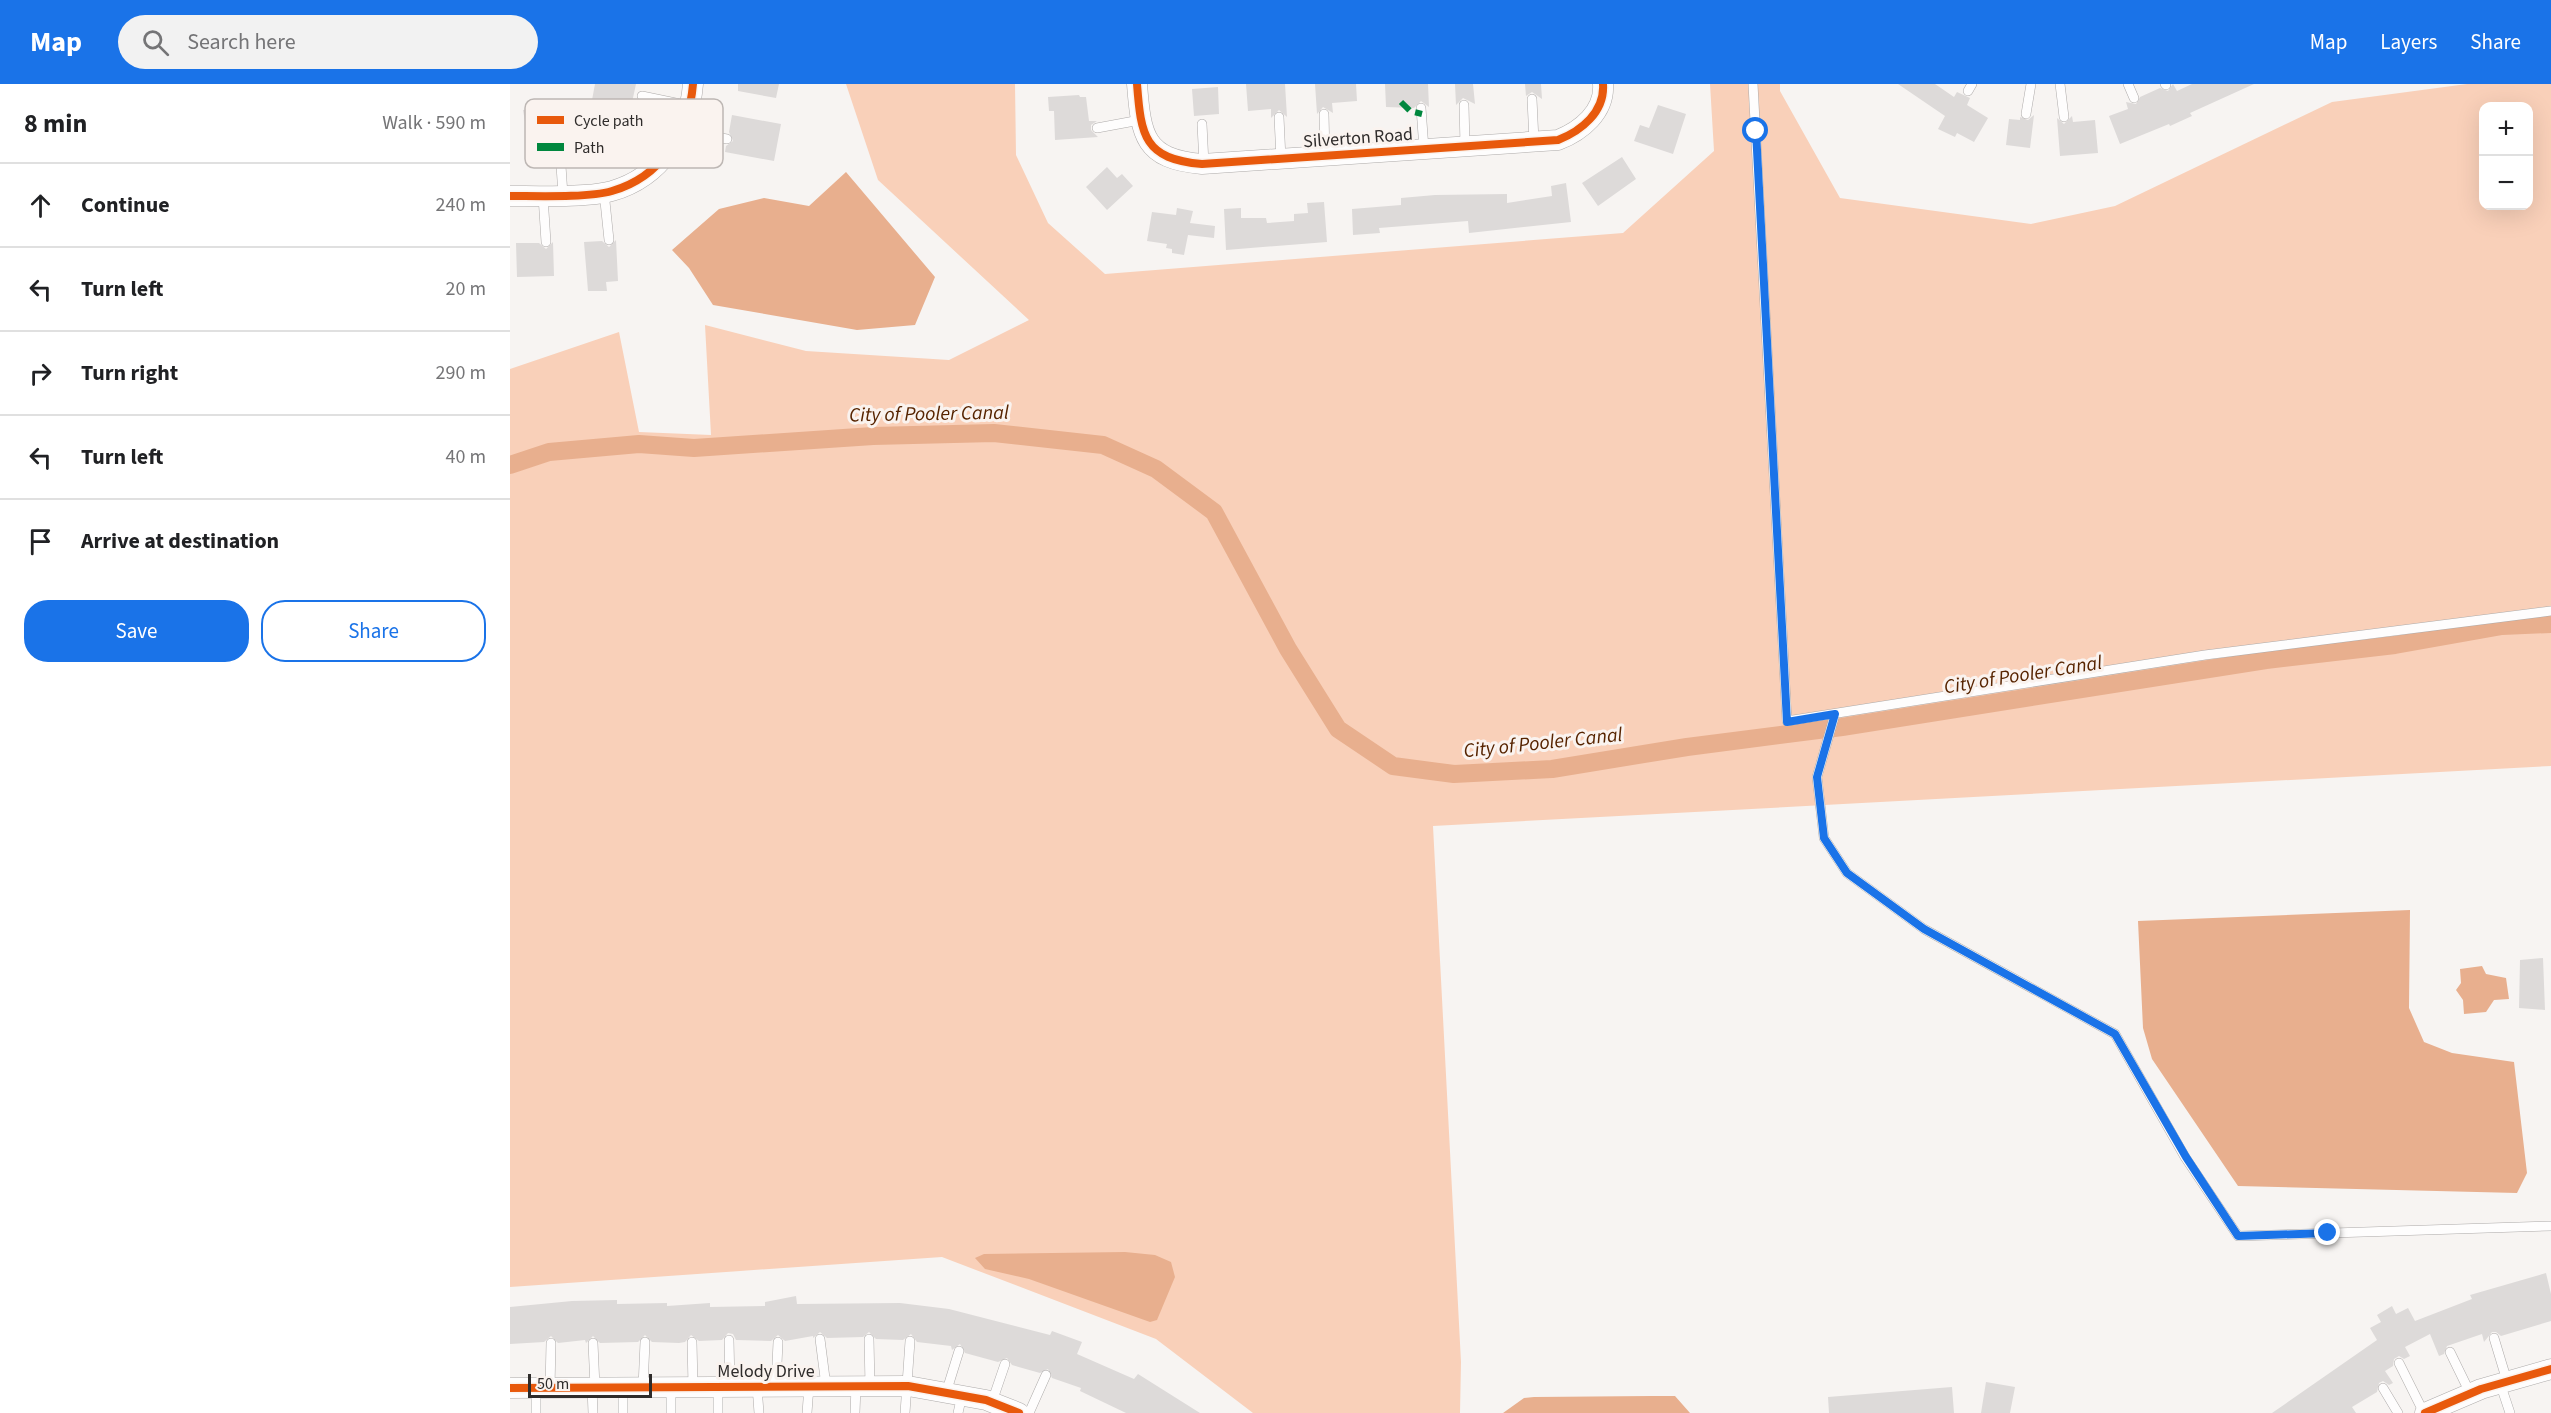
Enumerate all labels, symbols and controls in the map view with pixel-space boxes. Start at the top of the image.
search box [118,15,538,69]
text: Map [30,22,82,62]
icon: search [139,26,172,59]
text: Search here [187,26,296,58]
text: Map [2310,27,2347,57]
text: Layers [2380,27,2437,57]
text: Share [2470,27,2521,57]
legend [525,99,723,168]
map controls [2479,102,2533,210]
button: + [2479,102,2533,156]
text: 8 min [24,105,87,142]
text: Walk · 590 m [382,109,486,137]
text: Cycle path [574,110,643,132]
route start [1742,117,1768,143]
street label: Silverton Road [1302,122,1414,154]
text: Path [574,137,604,159]
button: − [2479,156,2533,210]
icon: ahead [24,189,57,222]
text: Continue [81,189,170,221]
text: 240 m [436,191,486,219]
icon: left [24,273,57,306]
text: Turn left [81,273,163,305]
text: 20 m [446,275,486,303]
icon: right [24,357,57,390]
text: Turn right [81,357,178,389]
text: 290 m [436,359,486,387]
water label: City of Pooler Canal [849,399,1009,429]
icon: left [24,441,57,474]
text: Turn left [81,441,163,473]
text: 40 m [446,443,486,471]
icon: arrive [24,525,57,558]
text: Arrive at destination [81,525,279,557]
button: Save [24,600,249,662]
button: Share [261,600,486,662]
water label: City of Pooler Canal [1942,649,2104,701]
water label: City of Pooler Canal [1462,721,1624,765]
route end [2314,1219,2340,1245]
street label: Melody Drive [717,1359,815,1384]
scale bar [528,1371,652,1398]
text: 50 m [537,1373,569,1395]

